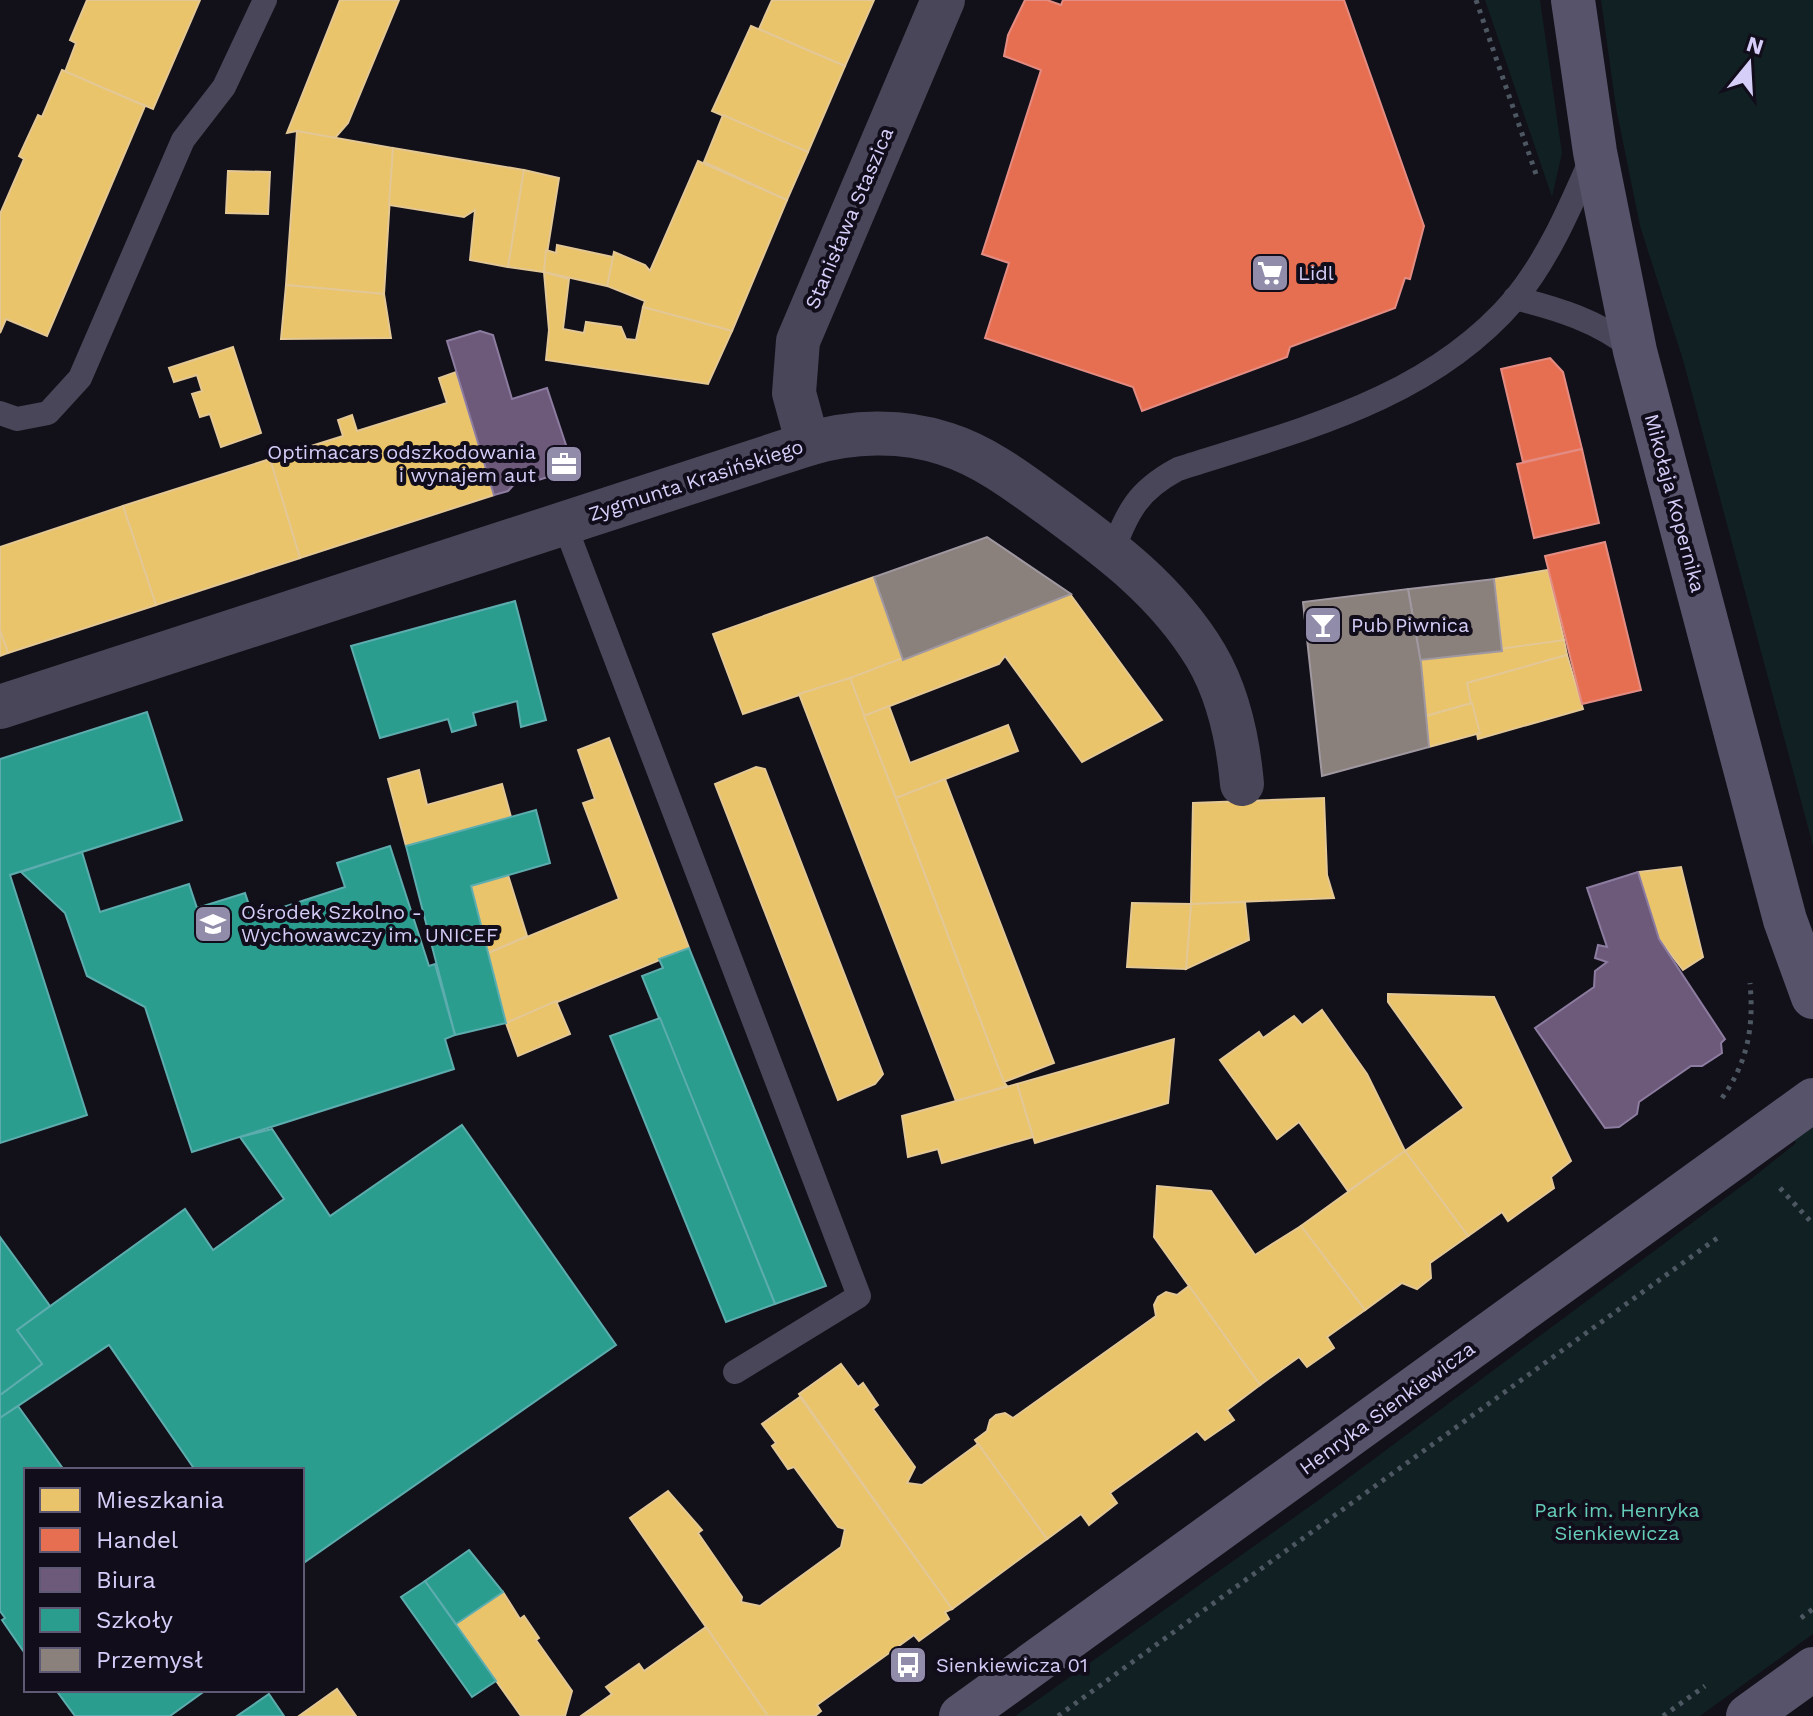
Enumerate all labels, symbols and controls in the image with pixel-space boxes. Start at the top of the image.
north arrow [1709,24,1789,104]
text: N [1743,31,1767,60]
street label: Stanisława Staszica [800,124,898,312]
supermarket icon: Lidl [1249,252,1291,294]
place label: Lidl [1298,261,1334,285]
street label: Mikołaja Kopernika [1640,411,1710,595]
street label: Zygmunta Krasińskiego [586,434,806,526]
place label: Optimacars odszkodowania i wynajem aut [267,440,537,487]
office icon: Optimacars odszkodowania i wynajem aut [543,443,585,485]
bar icon: Pub Piwnica [1302,604,1344,646]
place label: Pub Piwnica [1351,613,1469,637]
place label: Ośrodek Szkolno - Wychowawczy im. UNICEF [241,900,498,947]
school or university icon: Ośrodek Szkolno - Wychowawczy im. UNICEF [192,903,234,945]
street label: Henryka Sienkiewicza [1295,1336,1479,1480]
legend [24,1468,304,1692]
text: Mieszkania [96,1486,224,1514]
park label: Park im. Henryka Sienkiewicza [1534,1498,1700,1545]
text: Handel [96,1526,179,1554]
text: Biura [96,1566,156,1594]
text: Szkoły [96,1606,174,1634]
bus stop icon: Sienkiewicza 01 [887,1644,929,1686]
text: Przemysł [96,1646,203,1674]
place label: Sienkiewicza 01 [936,1653,1088,1677]

